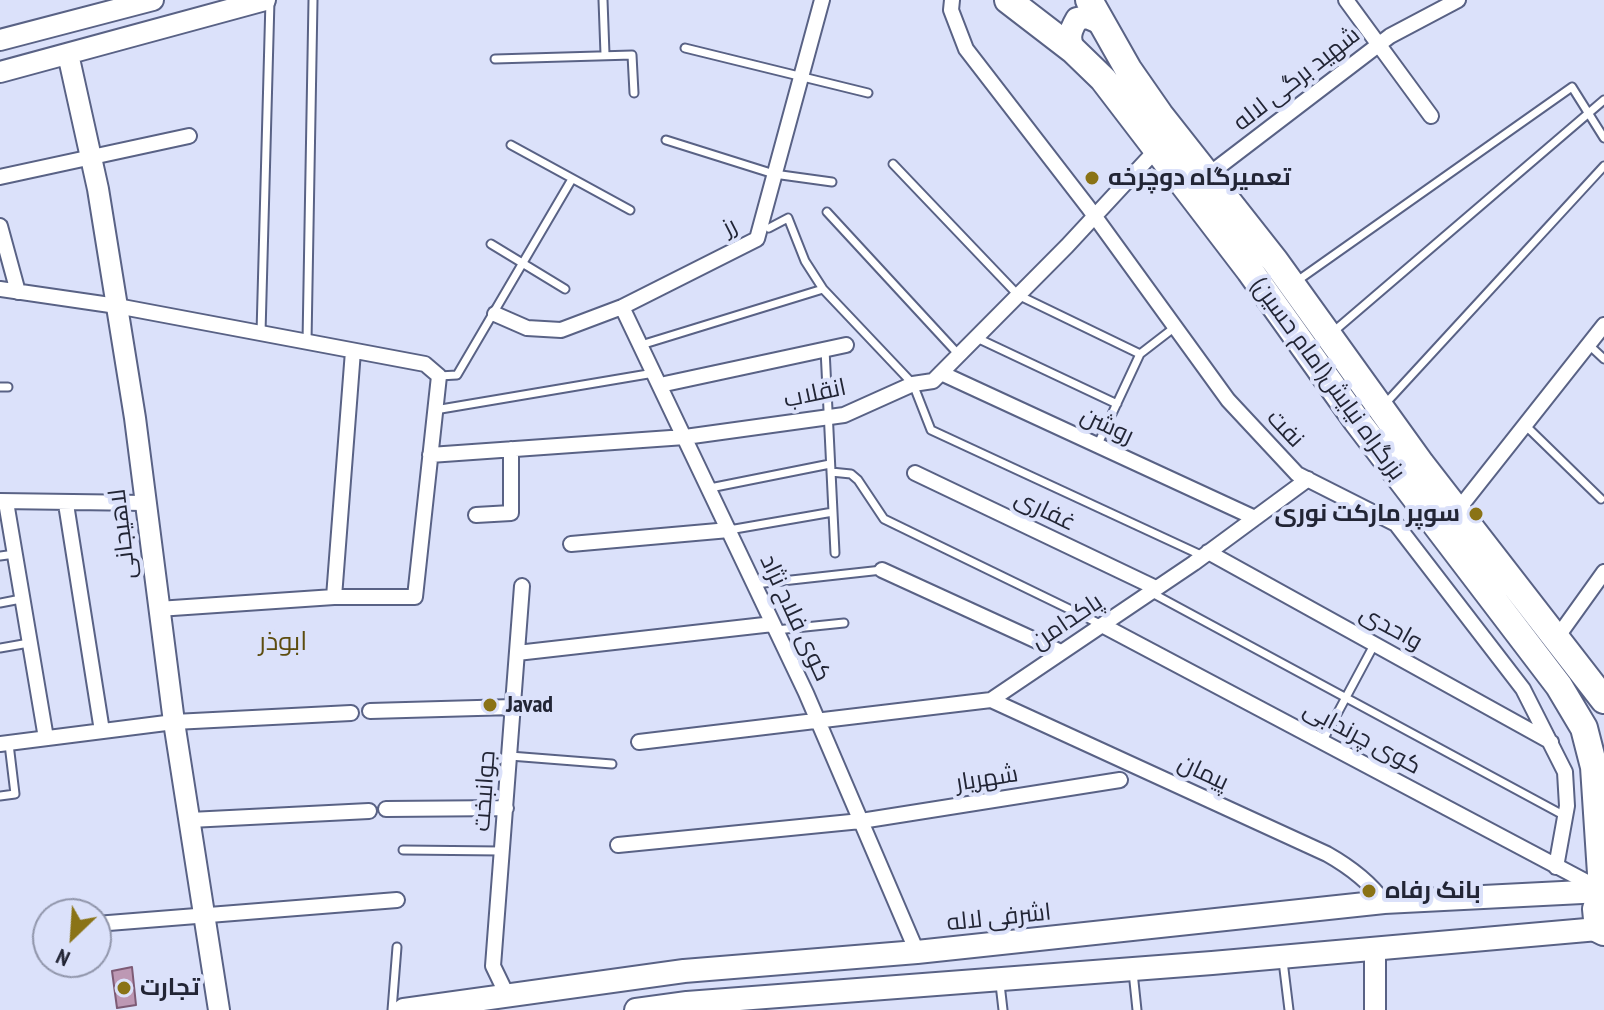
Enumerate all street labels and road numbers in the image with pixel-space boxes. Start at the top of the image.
street label: شهید برگی لاله [1228,21,1366,137]
street label: رز [718,211,742,243]
street label: بزرگراه نیایش(امام حسین) [1245,272,1411,486]
street label: انقلاب [781,373,849,415]
street label: روشن [1076,401,1138,451]
street label: نفت [1260,404,1310,454]
street label: غفاری [1010,484,1080,538]
street label: لاهیجانی [103,487,143,581]
street label: کوی فلاح نژاد [753,550,837,686]
street label: پاکدامن [1026,588,1108,656]
street label: واحدی [1355,599,1427,657]
street label: کوی چرندابی [1298,695,1426,781]
street label: جوانبخت [468,749,502,833]
street label: پیمان [1173,749,1233,797]
street label: شهریار [954,760,1020,798]
street label: اشرفی لاله [945,898,1053,938]

